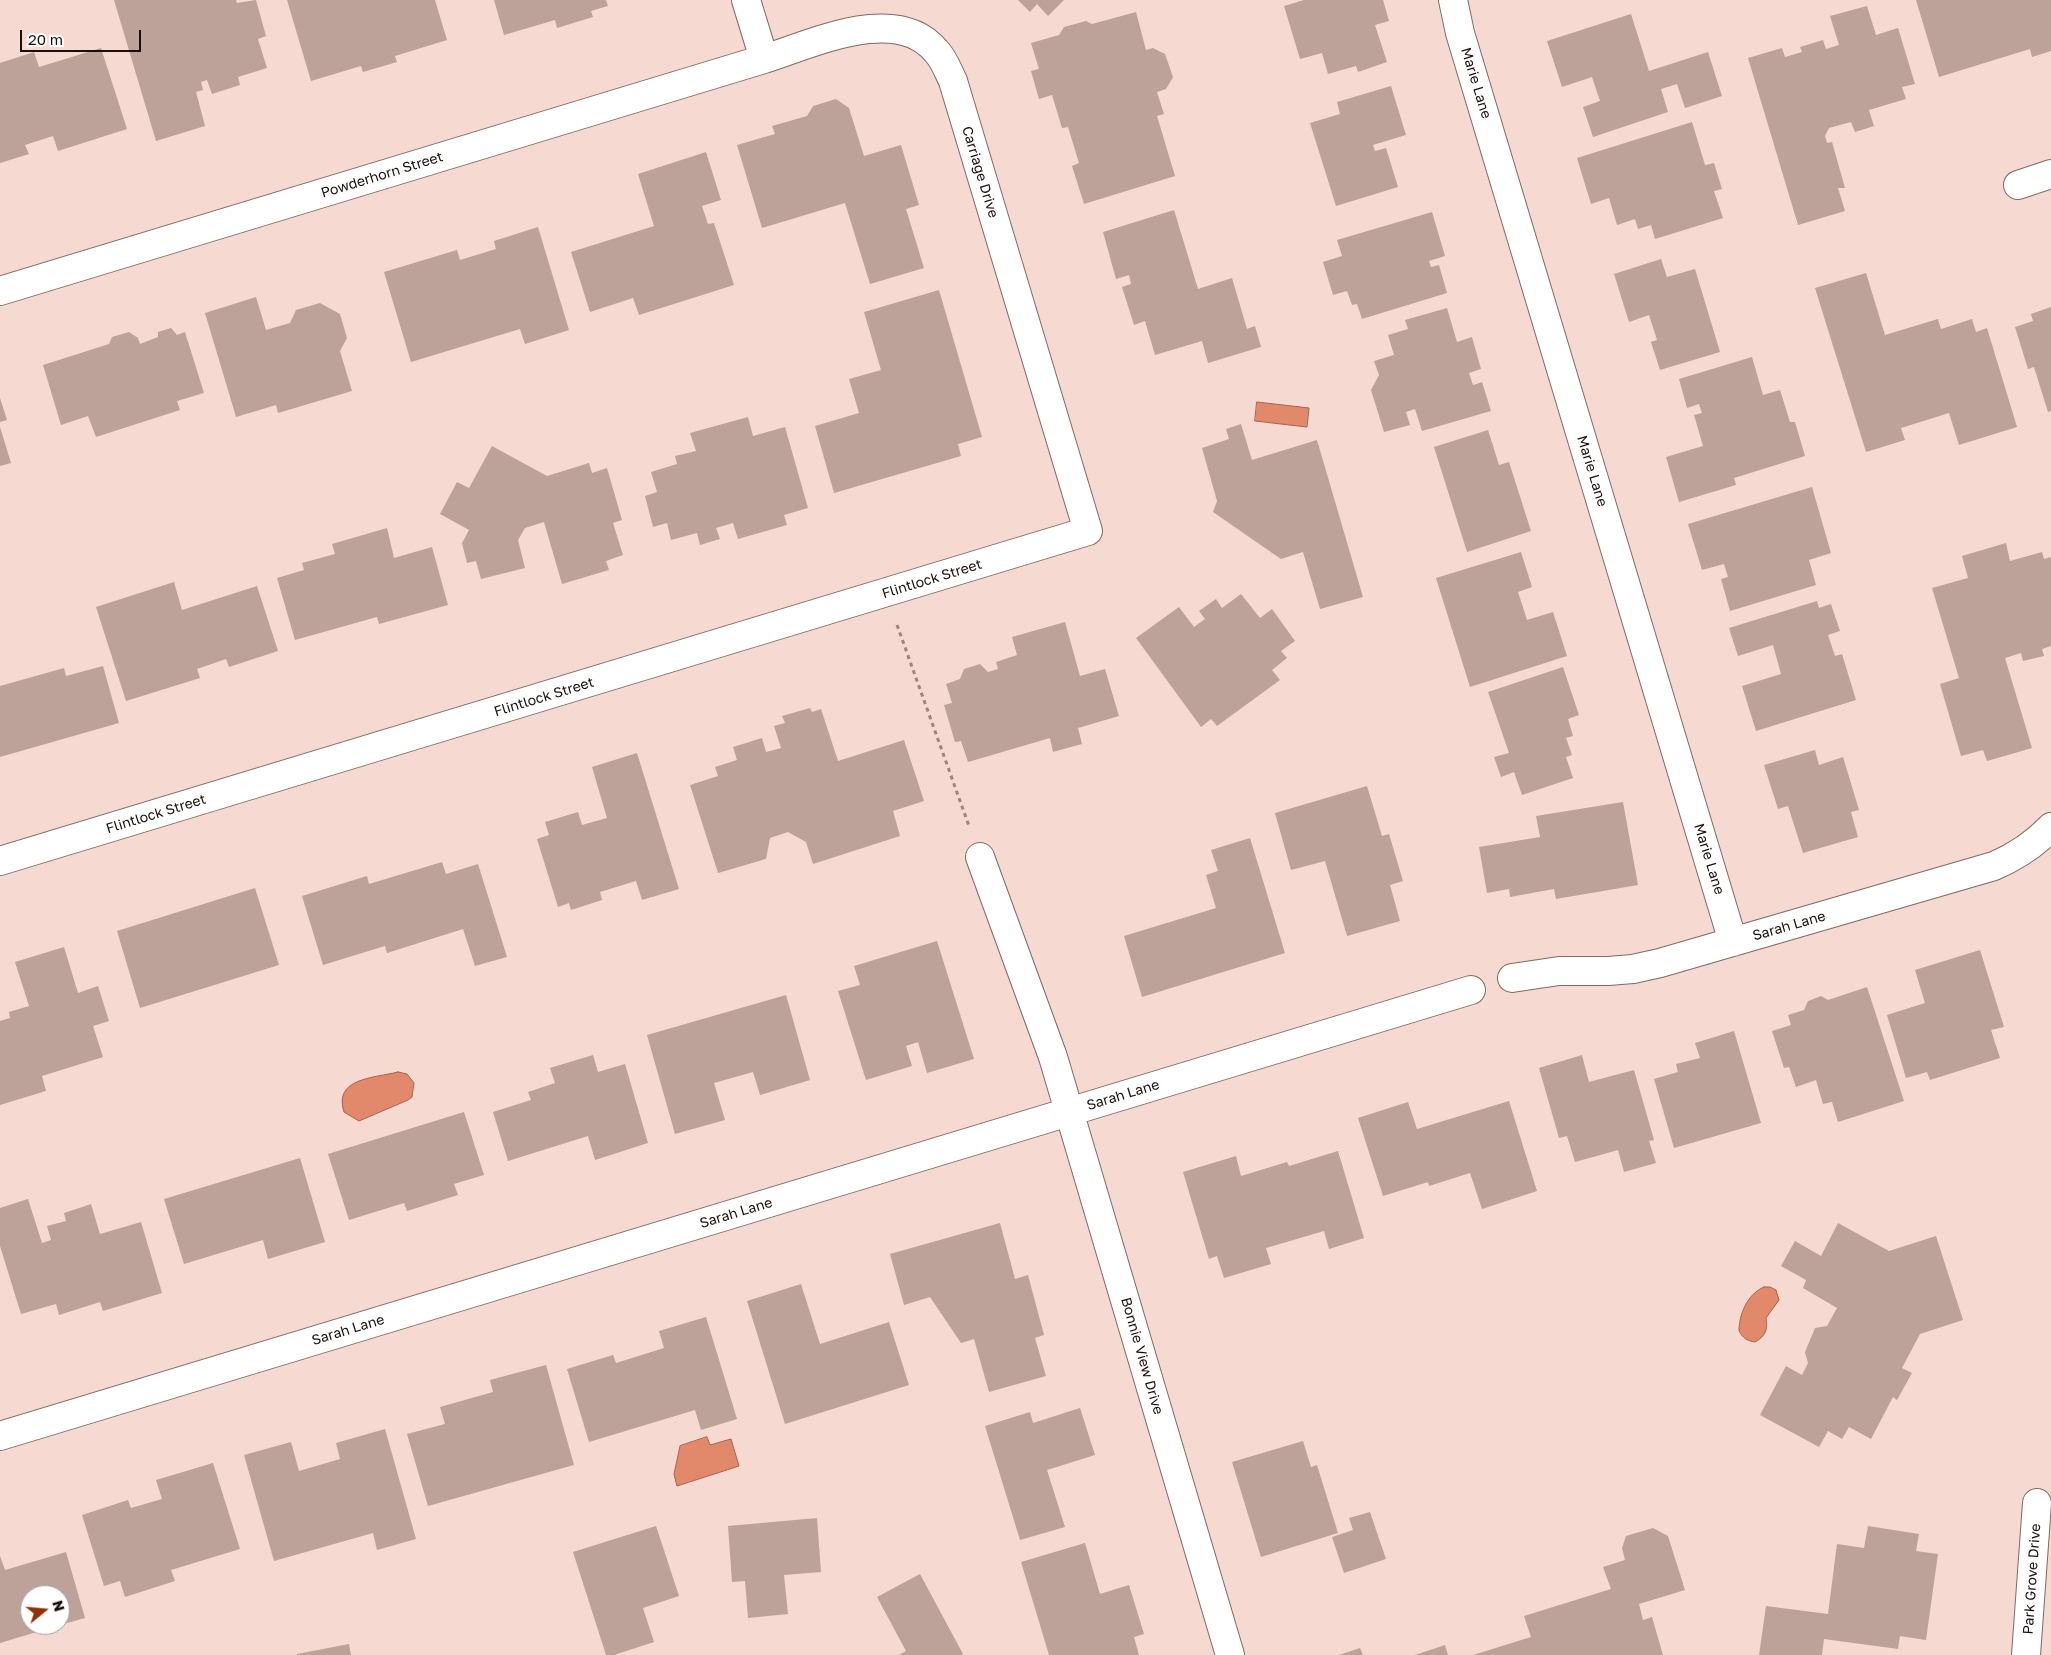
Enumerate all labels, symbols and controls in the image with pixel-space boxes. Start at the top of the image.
scale bar [22,20,144,52]
text: 20 m [28,30,63,48]
street label: Marie Lane [1457,45,1495,121]
street label: Carriage Drive [958,124,1002,220]
street label: Powderhorn Street [319,148,445,202]
street label: Marie Lane [1573,433,1611,509]
street label: Flintlock Street [880,556,984,602]
street label: Flintlock Street [492,674,596,720]
street label: Flintlock Street [104,791,208,837]
street label: Marie Lane [1690,821,1728,897]
street label: Sarah Lane [1751,908,1827,944]
street label: Sarah Lane [1085,1076,1161,1114]
street label: Sarah Lane [698,1194,774,1232]
street label: Bonnie View Drive [1117,1296,1167,1416]
street label: Sarah Lane [310,1311,386,1349]
street label: Park Grove Drive [2020,1523,2044,1635]
north arrow [20,1585,70,1635]
text: N [49,1598,69,1613]

